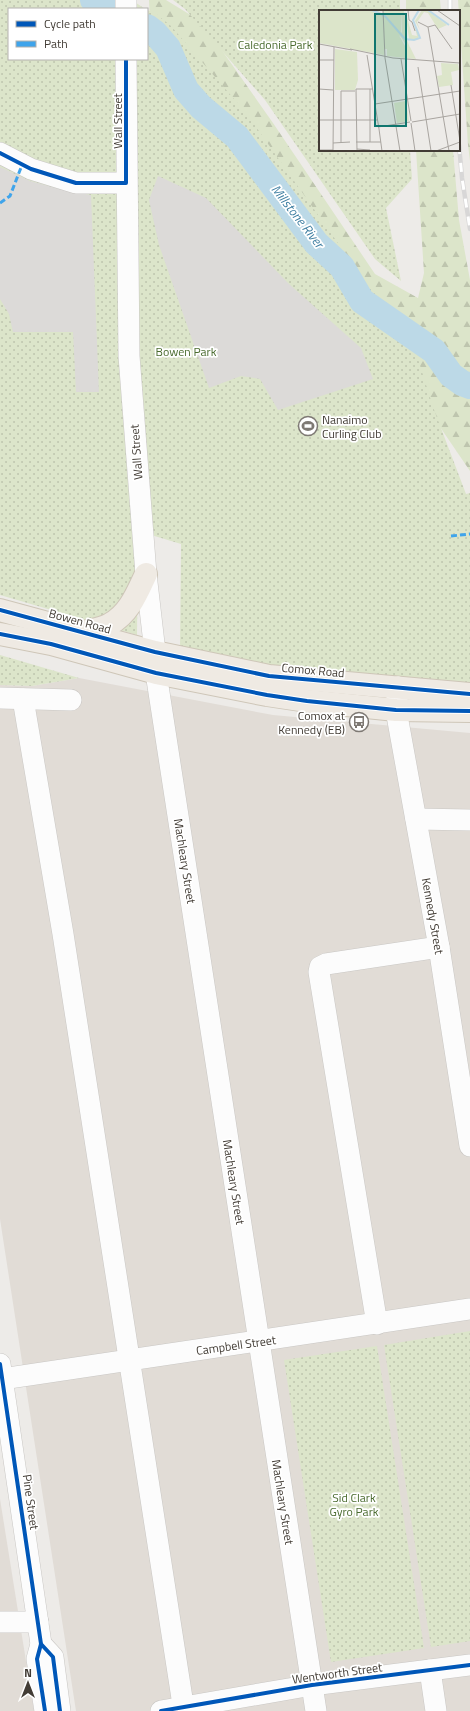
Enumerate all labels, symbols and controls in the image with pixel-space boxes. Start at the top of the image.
legend [8,8,148,60]
inset map [319,10,460,151]
text: Cycle path [44,14,96,33]
text: Path [44,34,68,53]
park label: Caledonia Park [238,35,313,54]
street label: Wall Street [108,92,127,149]
water label: Millstone River [267,180,330,253]
park label: Bowen Park [156,342,217,361]
place label: Nanaimo Curling Club [322,410,382,443]
sports icon: Nanaimo Curling Club [297,415,319,437]
street label: Wall Street [125,423,147,480]
street label: Bowen Road [47,604,113,638]
street label: Comox Road [281,658,345,682]
place label: Comox at Kennedy (EB) [278,706,346,739]
bus stop icon: Comox at Kennedy (EB) [348,711,370,733]
street label: Machleary Street [169,817,201,906]
street label: Kennedy Street [417,876,449,957]
street label: Machleary Street [218,1138,250,1227]
street label: Campbell Street [195,1330,278,1360]
street label: Machleary Street [267,1458,299,1547]
street label: Pine Street [18,1473,44,1532]
park label: Sid Clark Gyro Park [329,1488,379,1521]
street label: Wentworth Street [291,1657,384,1689]
north arrow [8,1663,48,1703]
text: N [24,1665,32,1681]

